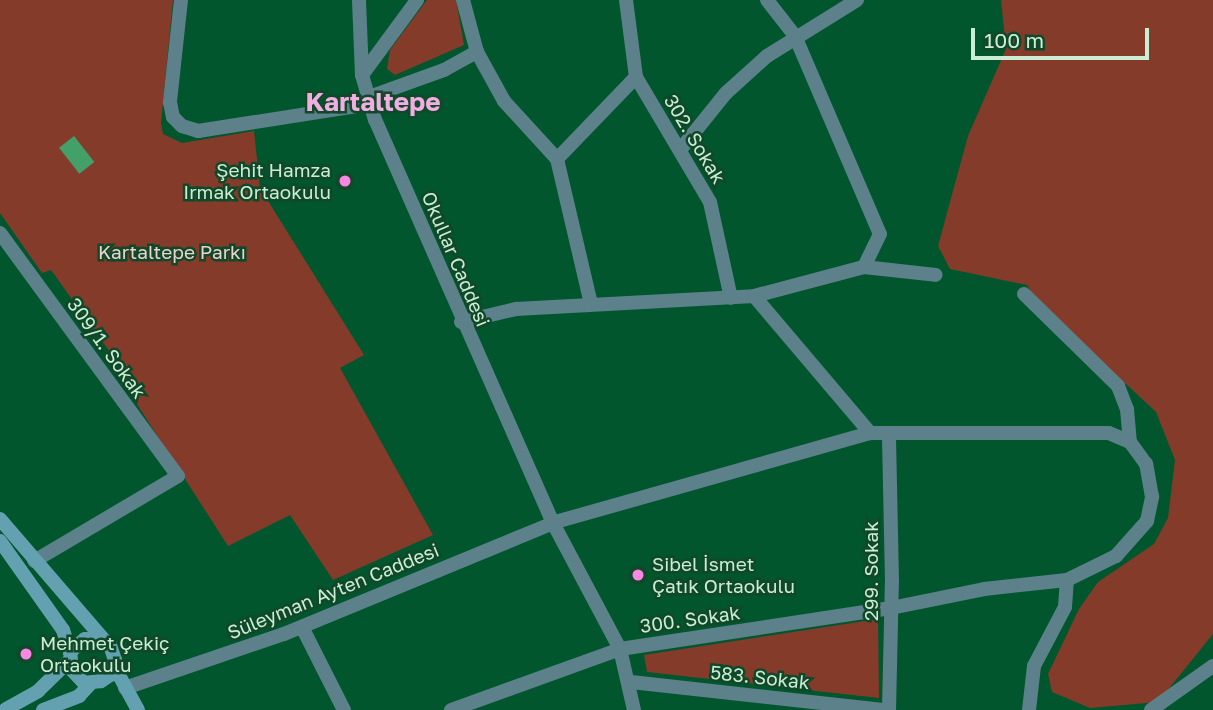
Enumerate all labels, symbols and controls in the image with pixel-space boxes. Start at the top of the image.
scale bar [975,14,1154,58]
text: 100 m [984,27,1044,53]
district label: Kartaltepe [305,86,441,118]
street label: 302. Sokak [659,90,731,188]
place label: Şehit Hamza Irmak Ortaokulu [183,159,331,203]
marker: Şehit Hamza Irmak Ortaokulu [337,173,353,189]
street label: Okullar Caddesi [417,188,495,330]
park label: Kartaltepe Parkı [98,241,246,263]
street label: 309/1. Sokak [63,293,151,403]
street label: 299. Sokak [860,521,882,621]
street label: Süleyman Ayten Caddesi [224,538,442,644]
place label: Sibel İsmet Çatık Ortaokulu [652,553,795,597]
marker: Sibel İsmet Çatık Ortaokulu [630,567,646,583]
street label: 300. Sokak [639,601,741,637]
place label: Mehmet Çekiç Ortaokulu [40,632,169,676]
marker: Mehmet Çekiç Ortaokulu [18,646,34,662]
street label: 583. Sokak [709,660,811,694]

